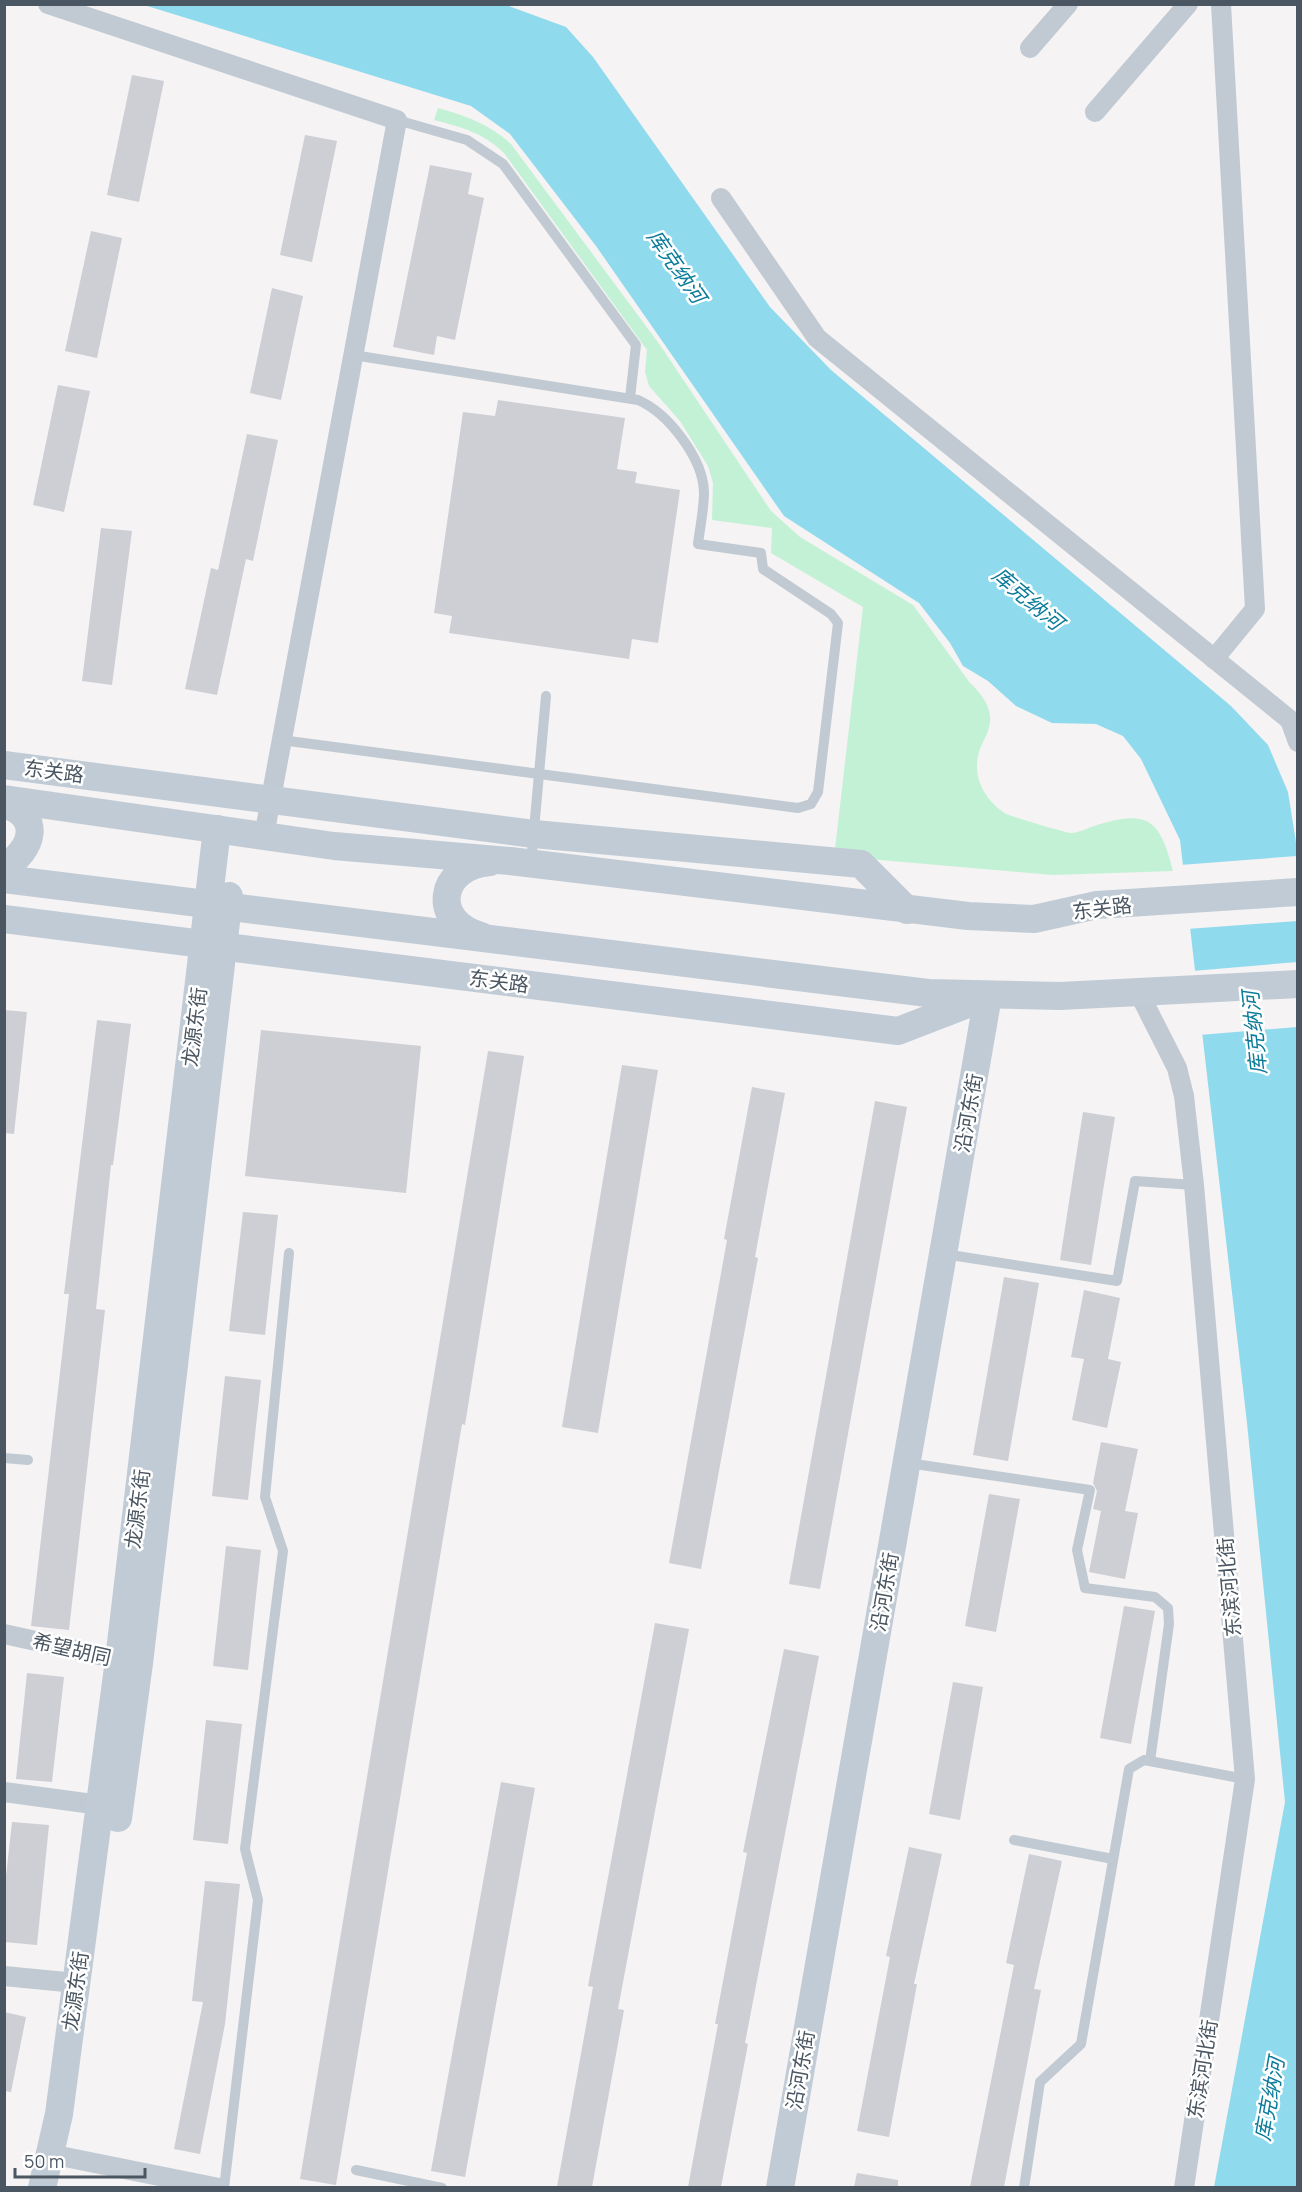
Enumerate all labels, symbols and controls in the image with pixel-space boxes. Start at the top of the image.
water label: 库克纳河 [641,224,715,312]
water label: 库克纳河 [987,560,1072,638]
street label: 东关路 [23,754,85,788]
street label: 东关路 [1071,891,1133,925]
street label: 东关路 [468,964,530,998]
street label: 龙源东街 [176,986,212,1068]
water label: 库克纳河 [1235,986,1272,1076]
street label: 沿河东街 [948,1071,988,1155]
street label: 龙源东街 [119,1468,155,1550]
street label: 东滨河北街 [1211,1536,1247,1638]
street label: 沿河东街 [864,1550,904,1634]
street label: 希望胡同 [30,1627,114,1671]
street label: 龙源东街 [56,1950,94,2032]
street label: 东滨河北街 [1181,2018,1223,2120]
street label: 沿河东街 [780,2028,820,2112]
water label: 库克纳河 [1248,2051,1291,2143]
scale bar [15,2141,146,2179]
text: 50 m [24,2149,64,2173]

